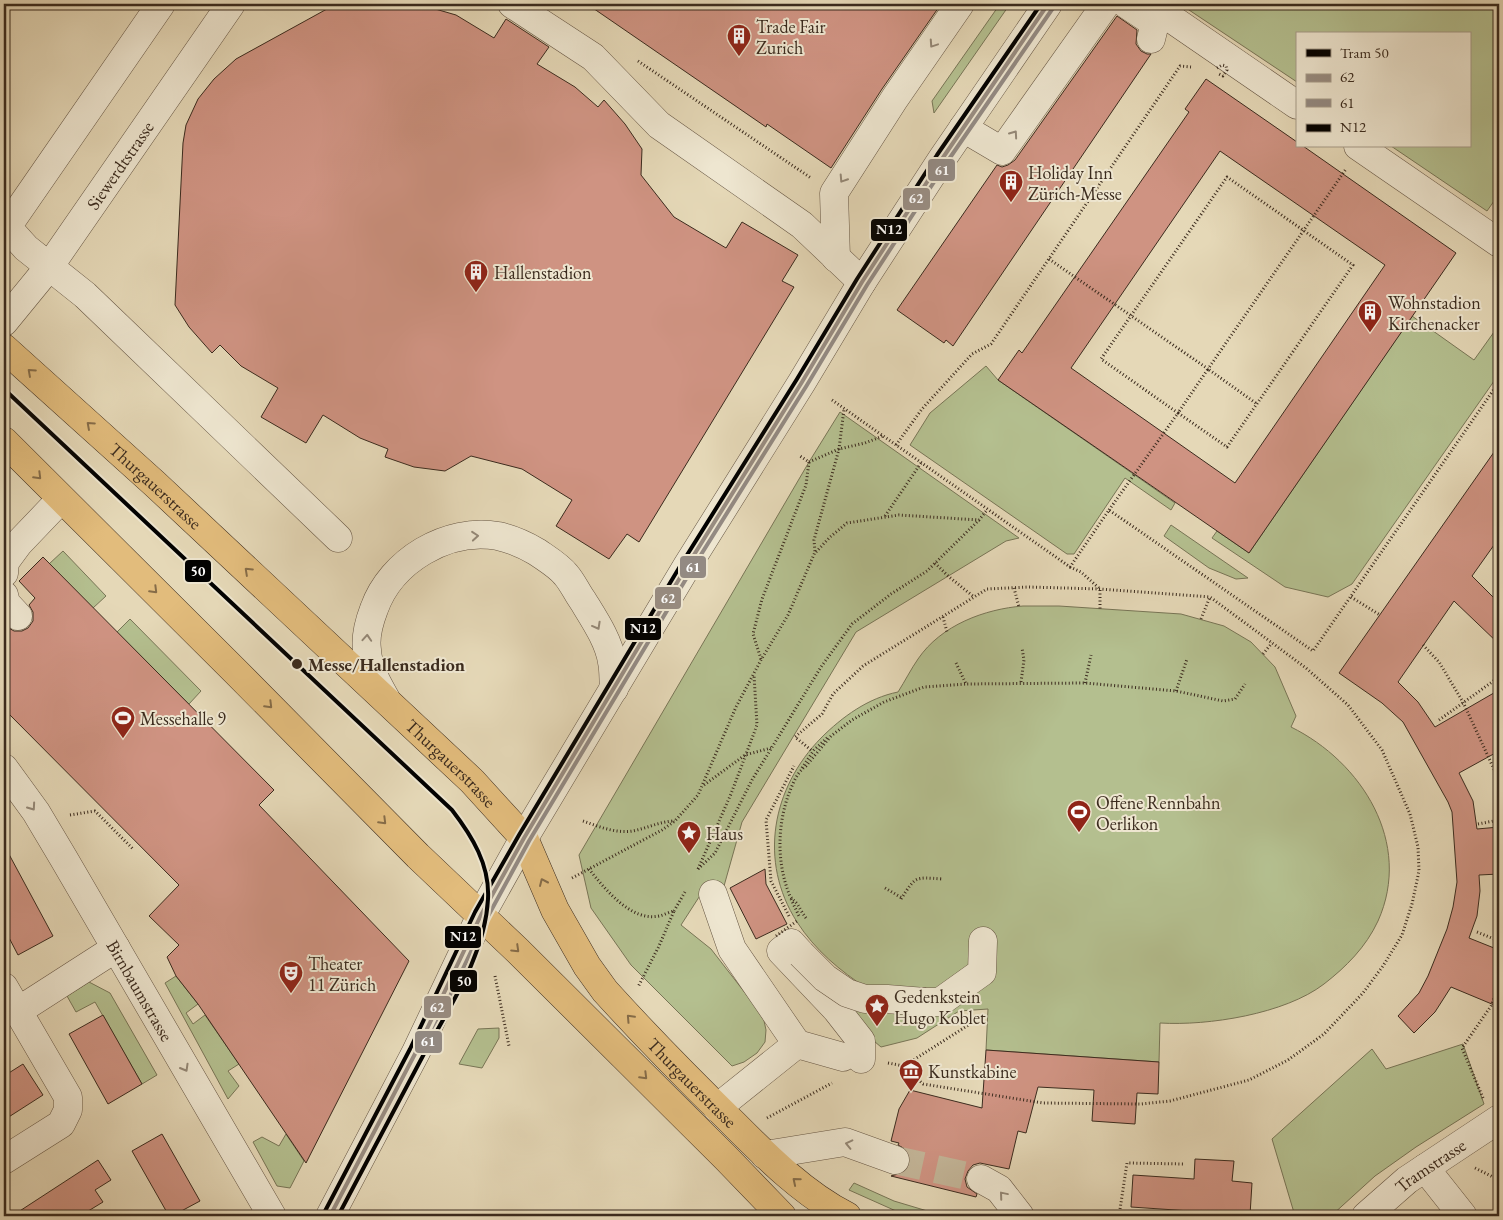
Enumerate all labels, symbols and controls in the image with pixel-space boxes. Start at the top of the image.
place label: Trade Fair Zurich [756,15,825,59]
building icon: Trade Fair Zurich [726,23,752,57]
legend [1296,32,1470,148]
one-way arrow [930,38,939,48]
text: Tram 50 [1340,43,1389,62]
text: 62 [1340,67,1355,86]
text: 61 [1340,93,1354,112]
street label: Siewerdtstrasse [81,116,158,214]
text: N12 [1340,117,1367,136]
one-way arrow [1008,131,1017,140]
line badge: 61 [927,158,956,182]
text: 61 [935,161,949,179]
place label: Holiday Inn Zürich-Messe [1028,161,1122,205]
building icon: Holiday Inn Zürich-Messe [998,169,1024,203]
one-way arrow [840,174,849,183]
line badge: 62 [902,187,931,211]
text: 62 [909,189,924,207]
line badge: N12 [870,218,908,242]
text: N12 [876,220,903,238]
building icon: Hallenstadion [463,259,489,293]
place label: Hallenstadion [494,261,592,284]
place label: Wohnstadion Kirchenacker [1388,291,1481,335]
building icon: Wohnstadion Kirchenacker [1357,299,1383,333]
one-way arrow [28,369,37,378]
one-way arrow [86,422,95,431]
street label: Thurgauerstrasse [105,437,207,534]
one-way arrow [32,470,41,479]
one-way arrow [471,531,479,542]
line badge: 61 [679,555,707,579]
text: 61 [686,558,700,576]
line badge: 50 [184,559,212,583]
text: 50 [191,562,206,580]
one-way arrow [245,568,254,577]
one-way arrow [148,585,157,594]
line badge: 62 [654,586,682,610]
text: 62 [661,589,676,607]
line badge: N12 [624,617,662,641]
text: N12 [630,619,657,637]
one-way arrow [591,621,601,630]
one-way arrow [362,634,373,642]
place label: Messe/Hallenstadion [308,653,465,676]
marker: Messe/Hallenstadion [290,657,304,671]
one-way arrow [263,699,272,708]
sports icon: Messehalle 9 [110,705,136,739]
place label: Messehalle 9 [140,707,226,730]
street label: Thurgauerstrasse [401,713,502,812]
place label: Offene Rennbahn Oerlikon [1096,791,1221,835]
sports icon: Offene Rennbahn Oerlikon [1066,799,1092,833]
one-way arrow [26,802,35,811]
one-way arrow [377,815,386,824]
place icon: Haus [676,820,702,854]
place label: Haus [706,822,743,845]
one-way arrow [539,878,550,887]
line badge: N12 [444,925,482,949]
text: N12 [450,927,477,945]
street label: Birnbaumstrasse [102,935,179,1045]
one-way arrow [510,943,519,952]
place label: Theater 11 Zürich [308,952,376,996]
theatre icon: Theater 11 Zürich [278,960,304,994]
line badge: 50 [449,969,478,993]
text: 50 [457,972,472,990]
place label: Gedenkstein Hugo Koblet [894,985,986,1029]
place icon: Gedenkstein Hugo Koblet [864,993,890,1027]
line badge: 62 [423,995,452,1019]
text: 62 [430,998,445,1016]
one-way arrow [627,1015,636,1024]
line badge: 61 [414,1030,443,1054]
text: 61 [421,1032,435,1050]
street label: Thurgauerstrasse [643,1032,742,1132]
museum icon: Kunstkabine [898,1058,924,1092]
place label: Kunstkabine [928,1060,1017,1083]
one-way arrow [179,1063,189,1072]
one-way arrow [638,1070,647,1079]
street label: Tramstrasse [1390,1133,1470,1197]
one-way arrow [845,1139,853,1150]
one-way arrow [793,1178,802,1186]
one-way arrow [1000,1191,1009,1200]

